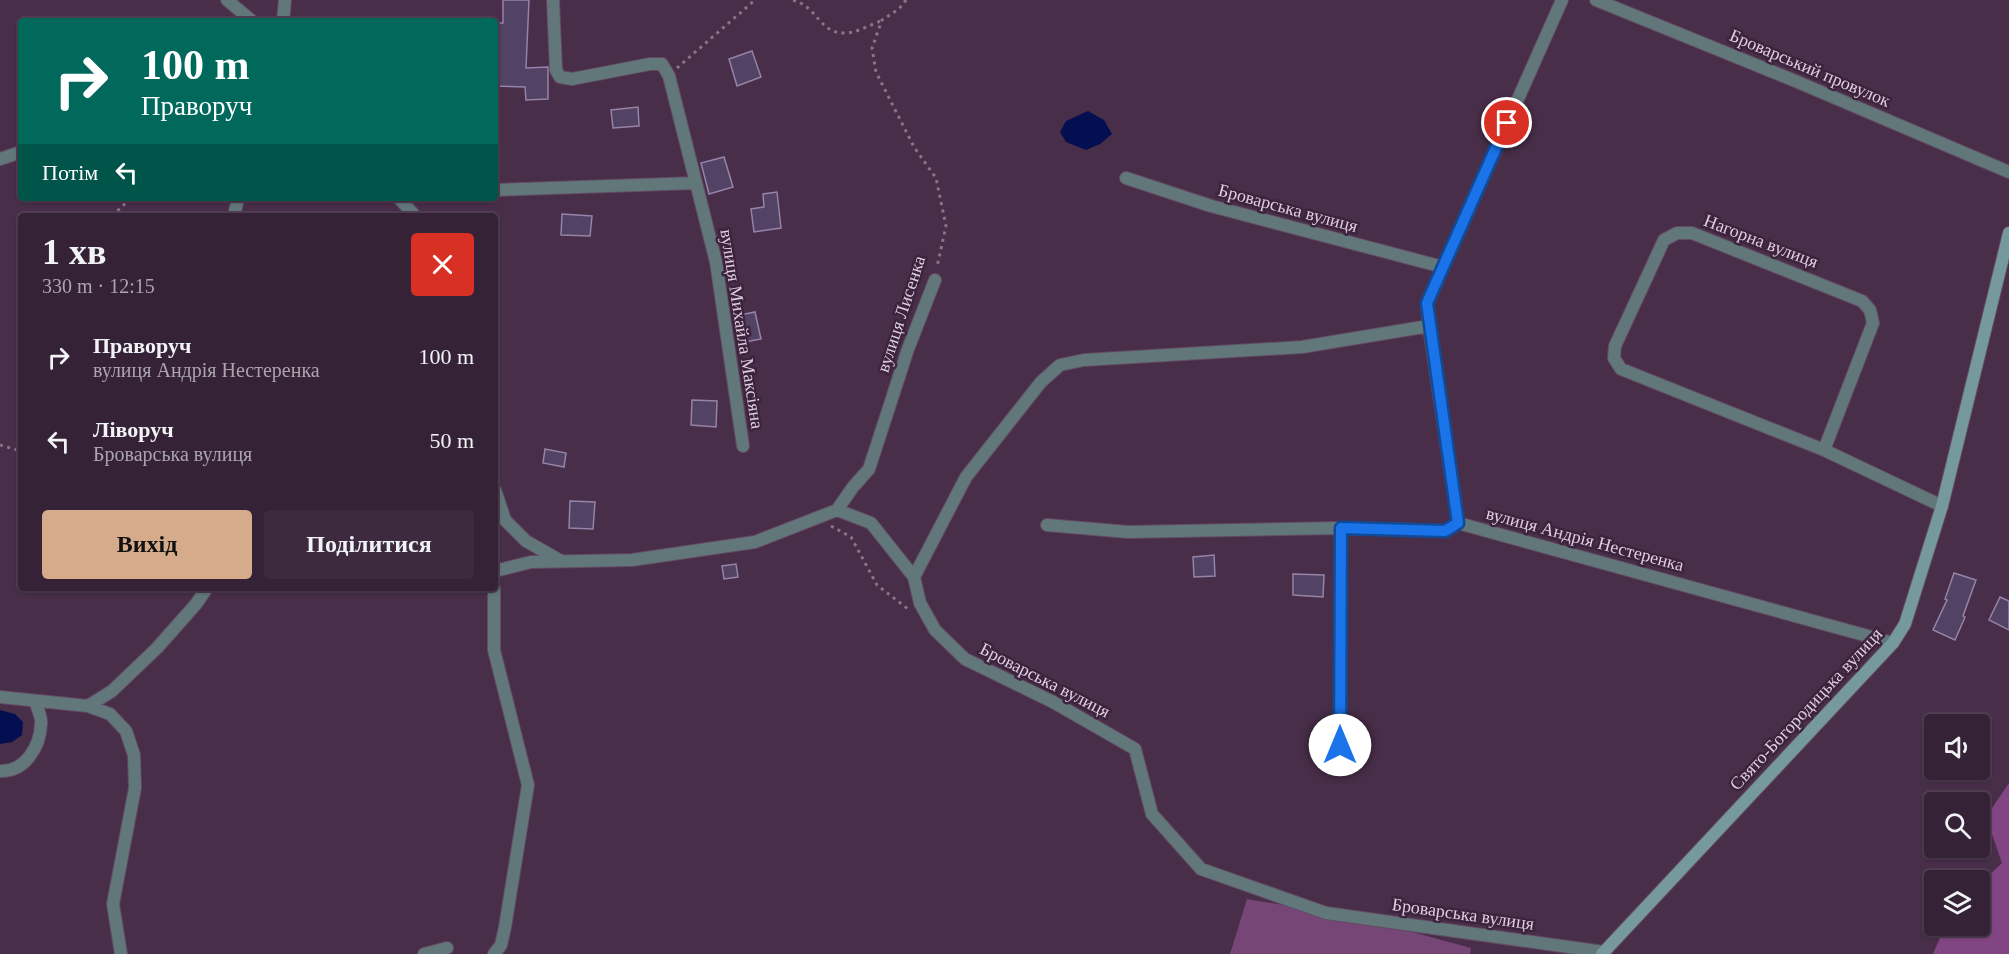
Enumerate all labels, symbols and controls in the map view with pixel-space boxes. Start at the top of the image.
street label: Броварський провулок [1727,25,1894,111]
icon: right [42,42,120,120]
text: 100 m [141,42,250,88]
text: Праворуч [141,91,252,121]
pin [1481,97,1532,148]
icon: arrive [1490,106,1523,139]
icon: left [110,156,143,189]
text: Потім [42,160,98,185]
street label: Броварська вулиця [1216,180,1360,236]
street label: Нагорна вулиця [1701,210,1821,272]
street label: вулиця Михайла Максіяна [716,228,768,430]
text: 1 хв [42,232,106,272]
button: close [411,233,474,296]
street label: вулиця Лисенка [873,253,929,375]
text: 330 m · 12:15 [42,275,155,297]
text: Праворуч [93,333,191,358]
icon: right [42,341,75,374]
text: 100 m [418,344,474,369]
text: вулиця Андрія Нестеренка [93,359,320,381]
text: Ліворуч [93,417,174,442]
icon: left [42,425,75,458]
text: 50 m [429,428,474,453]
text: Броварська вулиця [93,443,252,465]
street label: вулиця Андрія Нестеренка [1484,503,1686,575]
button: Вихід [42,510,252,579]
button: Поділитися [264,510,474,579]
street label: Свято-Богородицька вулиця [1726,624,1886,794]
street label: Броварська вулиця [977,639,1113,721]
position arrow [1308,713,1372,777]
map controls [1924,714,1990,936]
button: sound [1924,714,1990,780]
button: search [1924,792,1990,858]
button: layers [1924,870,1990,936]
street label: Броварська вулиця [1391,894,1535,934]

